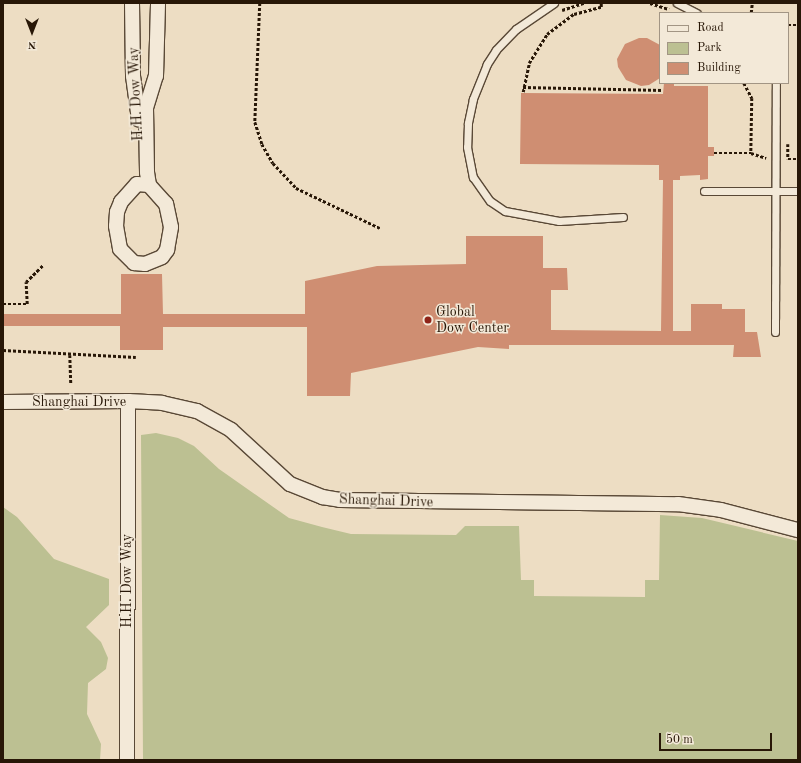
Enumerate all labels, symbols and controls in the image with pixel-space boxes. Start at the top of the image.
north arrow [12,12,52,52]
legend [659,12,789,84]
text: Road [697,22,724,34]
text: N [28,39,36,50]
text: Park [697,42,722,54]
street label: H.H. Dow Way [125,47,147,141]
text: Building [697,62,741,74]
place label: Global Dow Center [436,304,509,336]
marker: Global Dow Center [423,315,433,325]
street label: Shanghai Drive [32,394,126,410]
street label: Shanghai Drive [339,491,433,511]
street label: H.H. Dow Way [119,534,135,628]
scale bar [661,725,774,751]
text: 50 m [666,734,693,746]

